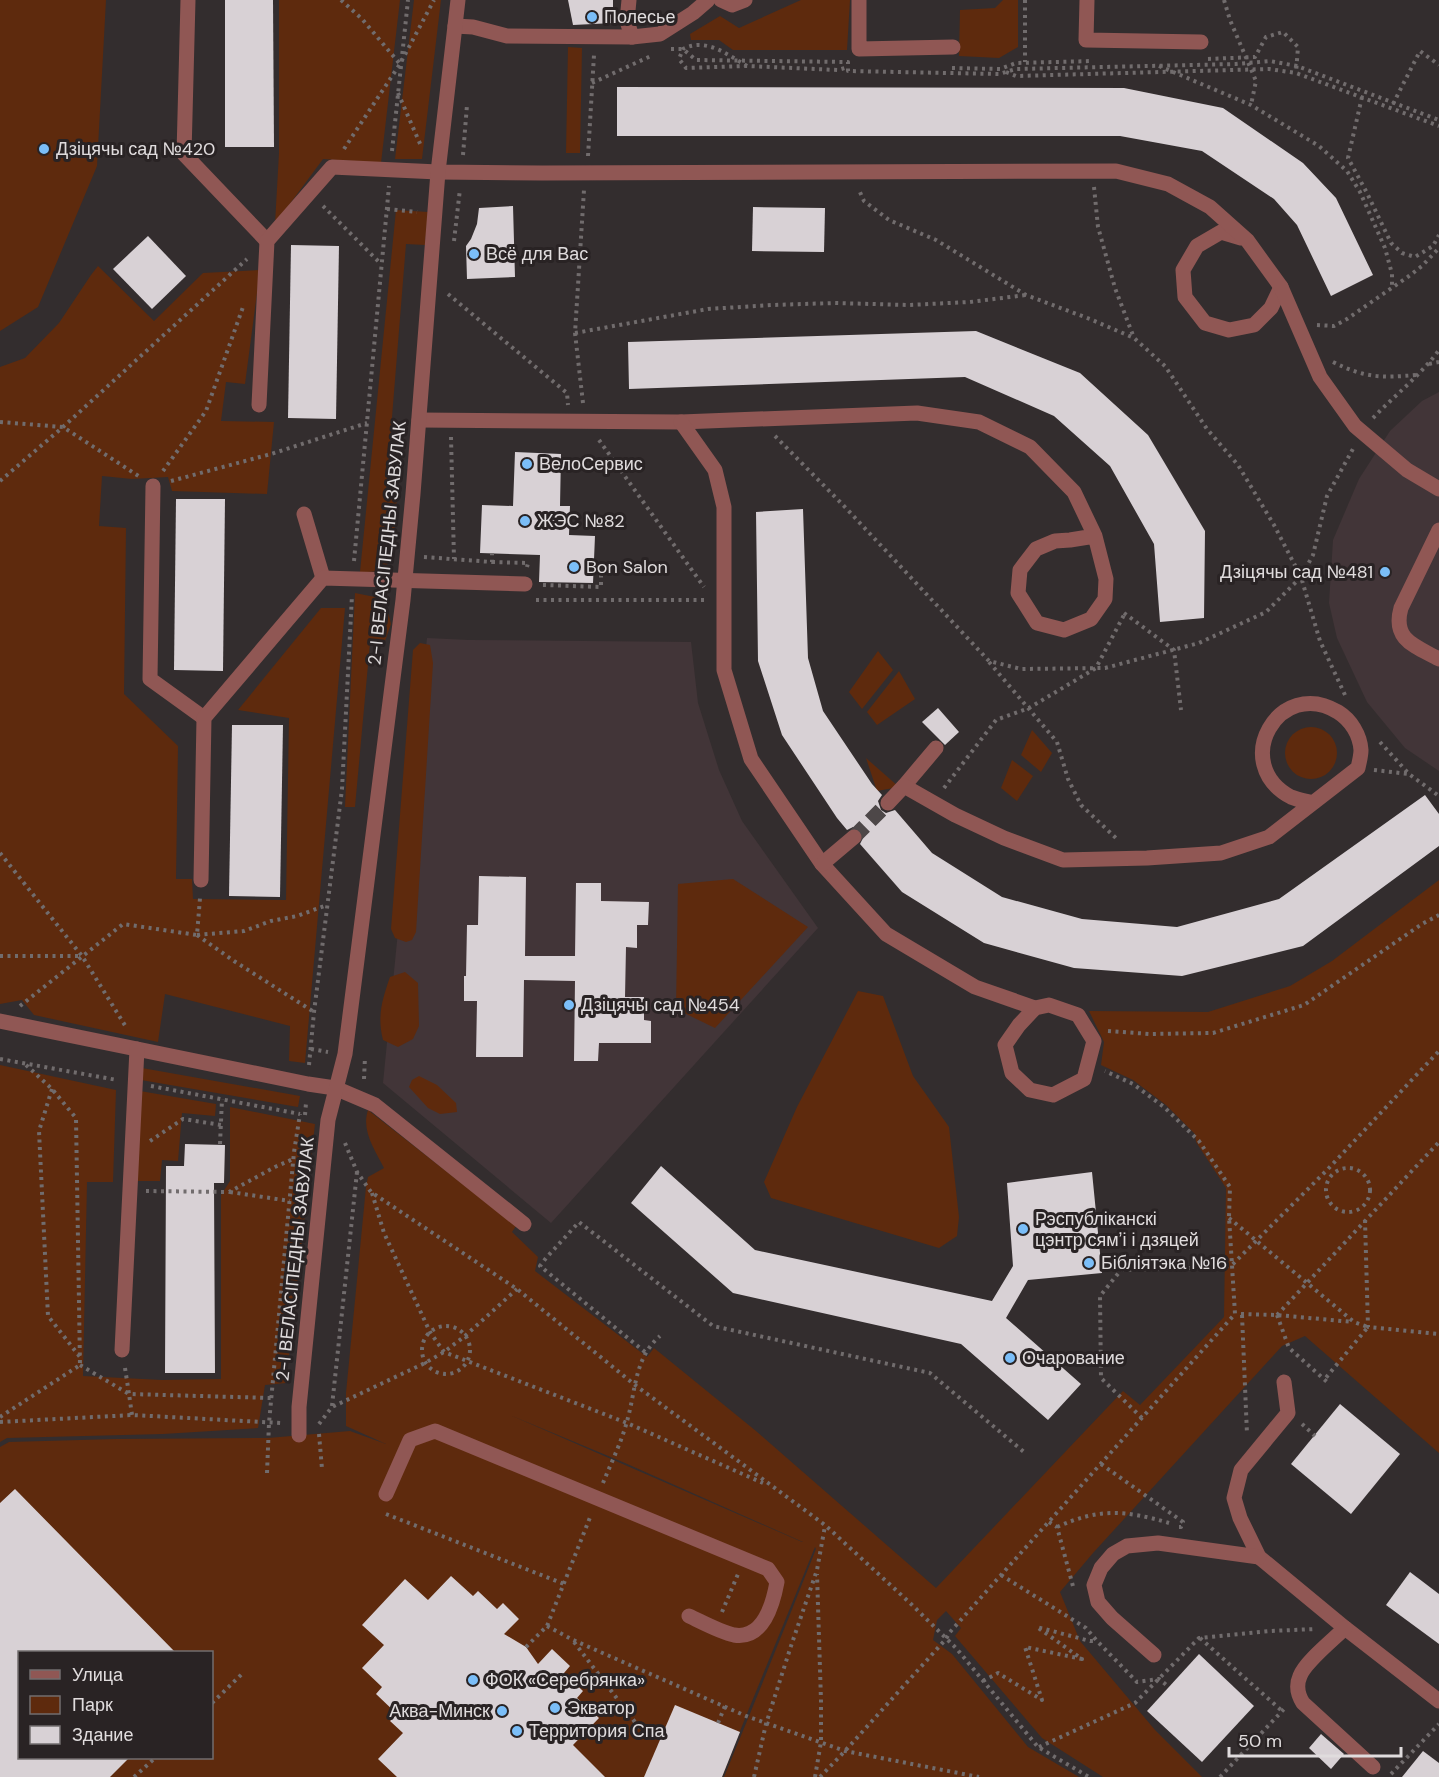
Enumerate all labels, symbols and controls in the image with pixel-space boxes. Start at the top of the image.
place label: Полесье [604,5,675,29]
marker: Полесье [585,10,599,24]
place label: Дзіцячы сад №420 [56,137,215,161]
marker: Дзіцячы сад №420 [37,142,51,156]
place label: Всё для Вас [486,242,588,266]
marker: Всё для Вас [467,247,481,261]
street label: 2-І ВЕЛАСІПЕДНЫ ЗАВУЛАК [362,419,412,666]
place label: ВелоСервис [539,452,643,476]
marker: ВелоСервис [520,457,534,471]
place label: ЖЭС №82 [537,509,625,533]
marker: ЖЭС №82 [518,514,532,528]
place label: Bon Salon [586,555,668,579]
marker: Bon Salon [567,560,581,574]
place label: Дзіцячы сад №481 [1220,560,1373,584]
marker: Дзіцячы сад №481 [1378,565,1392,579]
place label: Дзіцячы сад №454 [581,993,740,1017]
marker: Дзіцячы сад №454 [562,998,576,1012]
street label: 2-І ВЕЛАСІПЕДНЫ ЗАВУЛАК [270,1135,320,1382]
place label: Рэспубліканскі цэнтр сямʼі і дзяцей [1035,1207,1199,1252]
marker: Рэспубліканскі цэнтр сямʼі і дзяцей [1016,1222,1030,1236]
place label: Бібліятэка №16 [1101,1251,1227,1275]
marker: Бібліятэка №16 [1082,1256,1096,1270]
place label: Очарование [1022,1346,1125,1370]
marker: Очарование [1003,1351,1017,1365]
legend [18,1651,213,1759]
text: Улица [72,1663,124,1687]
place label: ФОК «Серебрянка» [485,1668,645,1692]
marker: ФОК «Серебрянка» [466,1673,480,1687]
text: Парк [72,1693,113,1717]
place label: Экватор [567,1696,635,1720]
place label: Аква-Минск [389,1699,490,1723]
marker: Экватор [548,1701,562,1715]
marker: Аква-Минск [495,1704,509,1718]
place label: Территория Спа [529,1719,665,1743]
scale bar [1229,1720,1402,1758]
text: Здание [72,1723,133,1747]
marker: Территория Спа [510,1724,524,1738]
text: 50 m [1238,1729,1282,1753]

